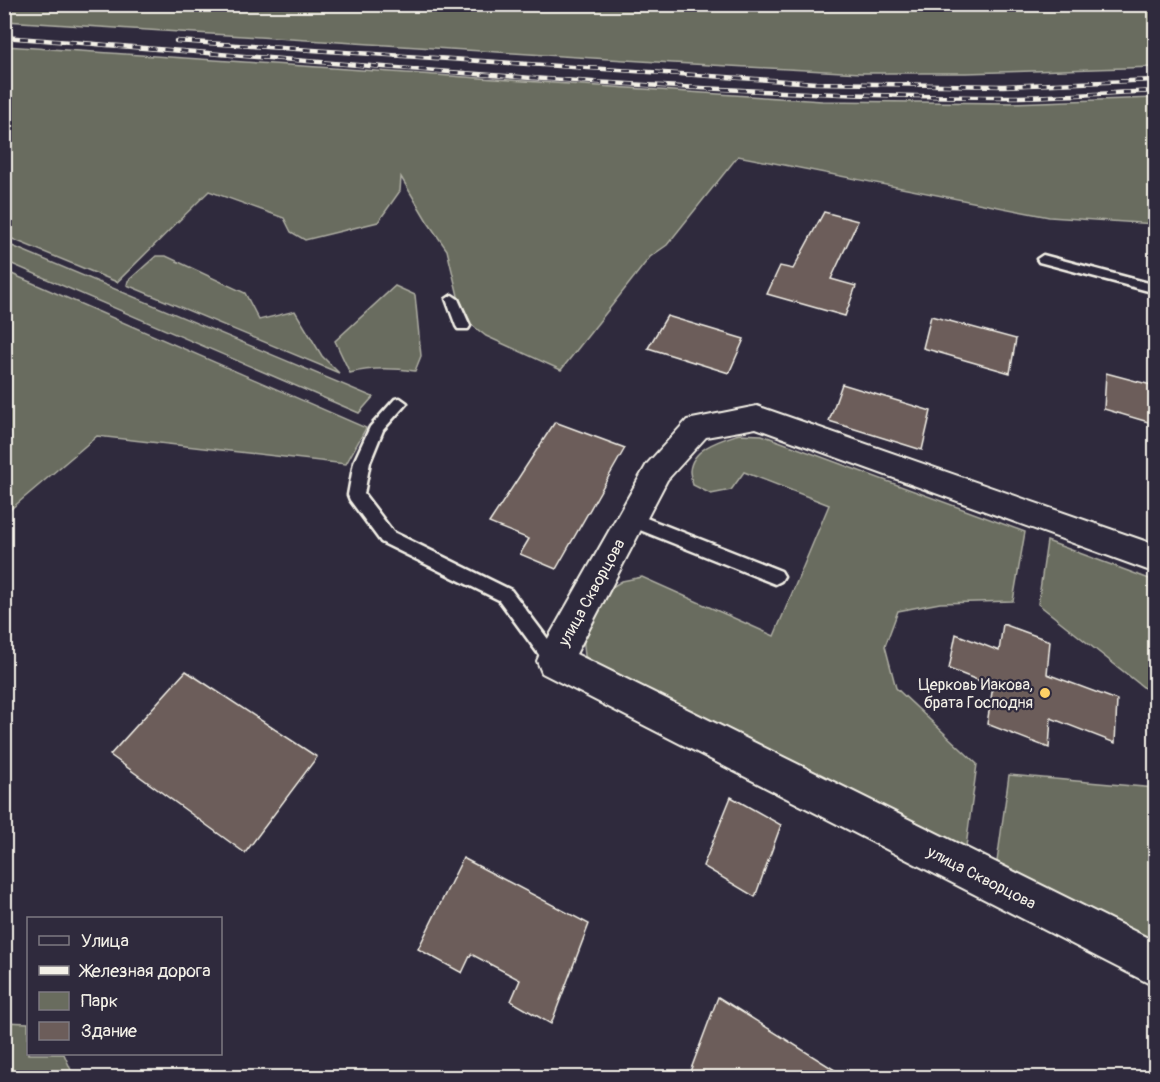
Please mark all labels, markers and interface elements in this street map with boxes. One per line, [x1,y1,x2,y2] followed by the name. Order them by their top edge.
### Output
[554,535,630,650] street label: улица Скворцова
[919,675,1033,713] place label: Церковь Иакова, брата Господня
[1038,686,1052,700] marker: Церковь Иакова, брата Господня
[923,841,1039,914] street label: улица Скворцова
[27,917,222,1055] legend
[81,930,129,953] text: Улица
[78,960,211,983] text: Железная дорога
[81,990,118,1013] text: Парк
[81,1020,137,1043] text: Здание

